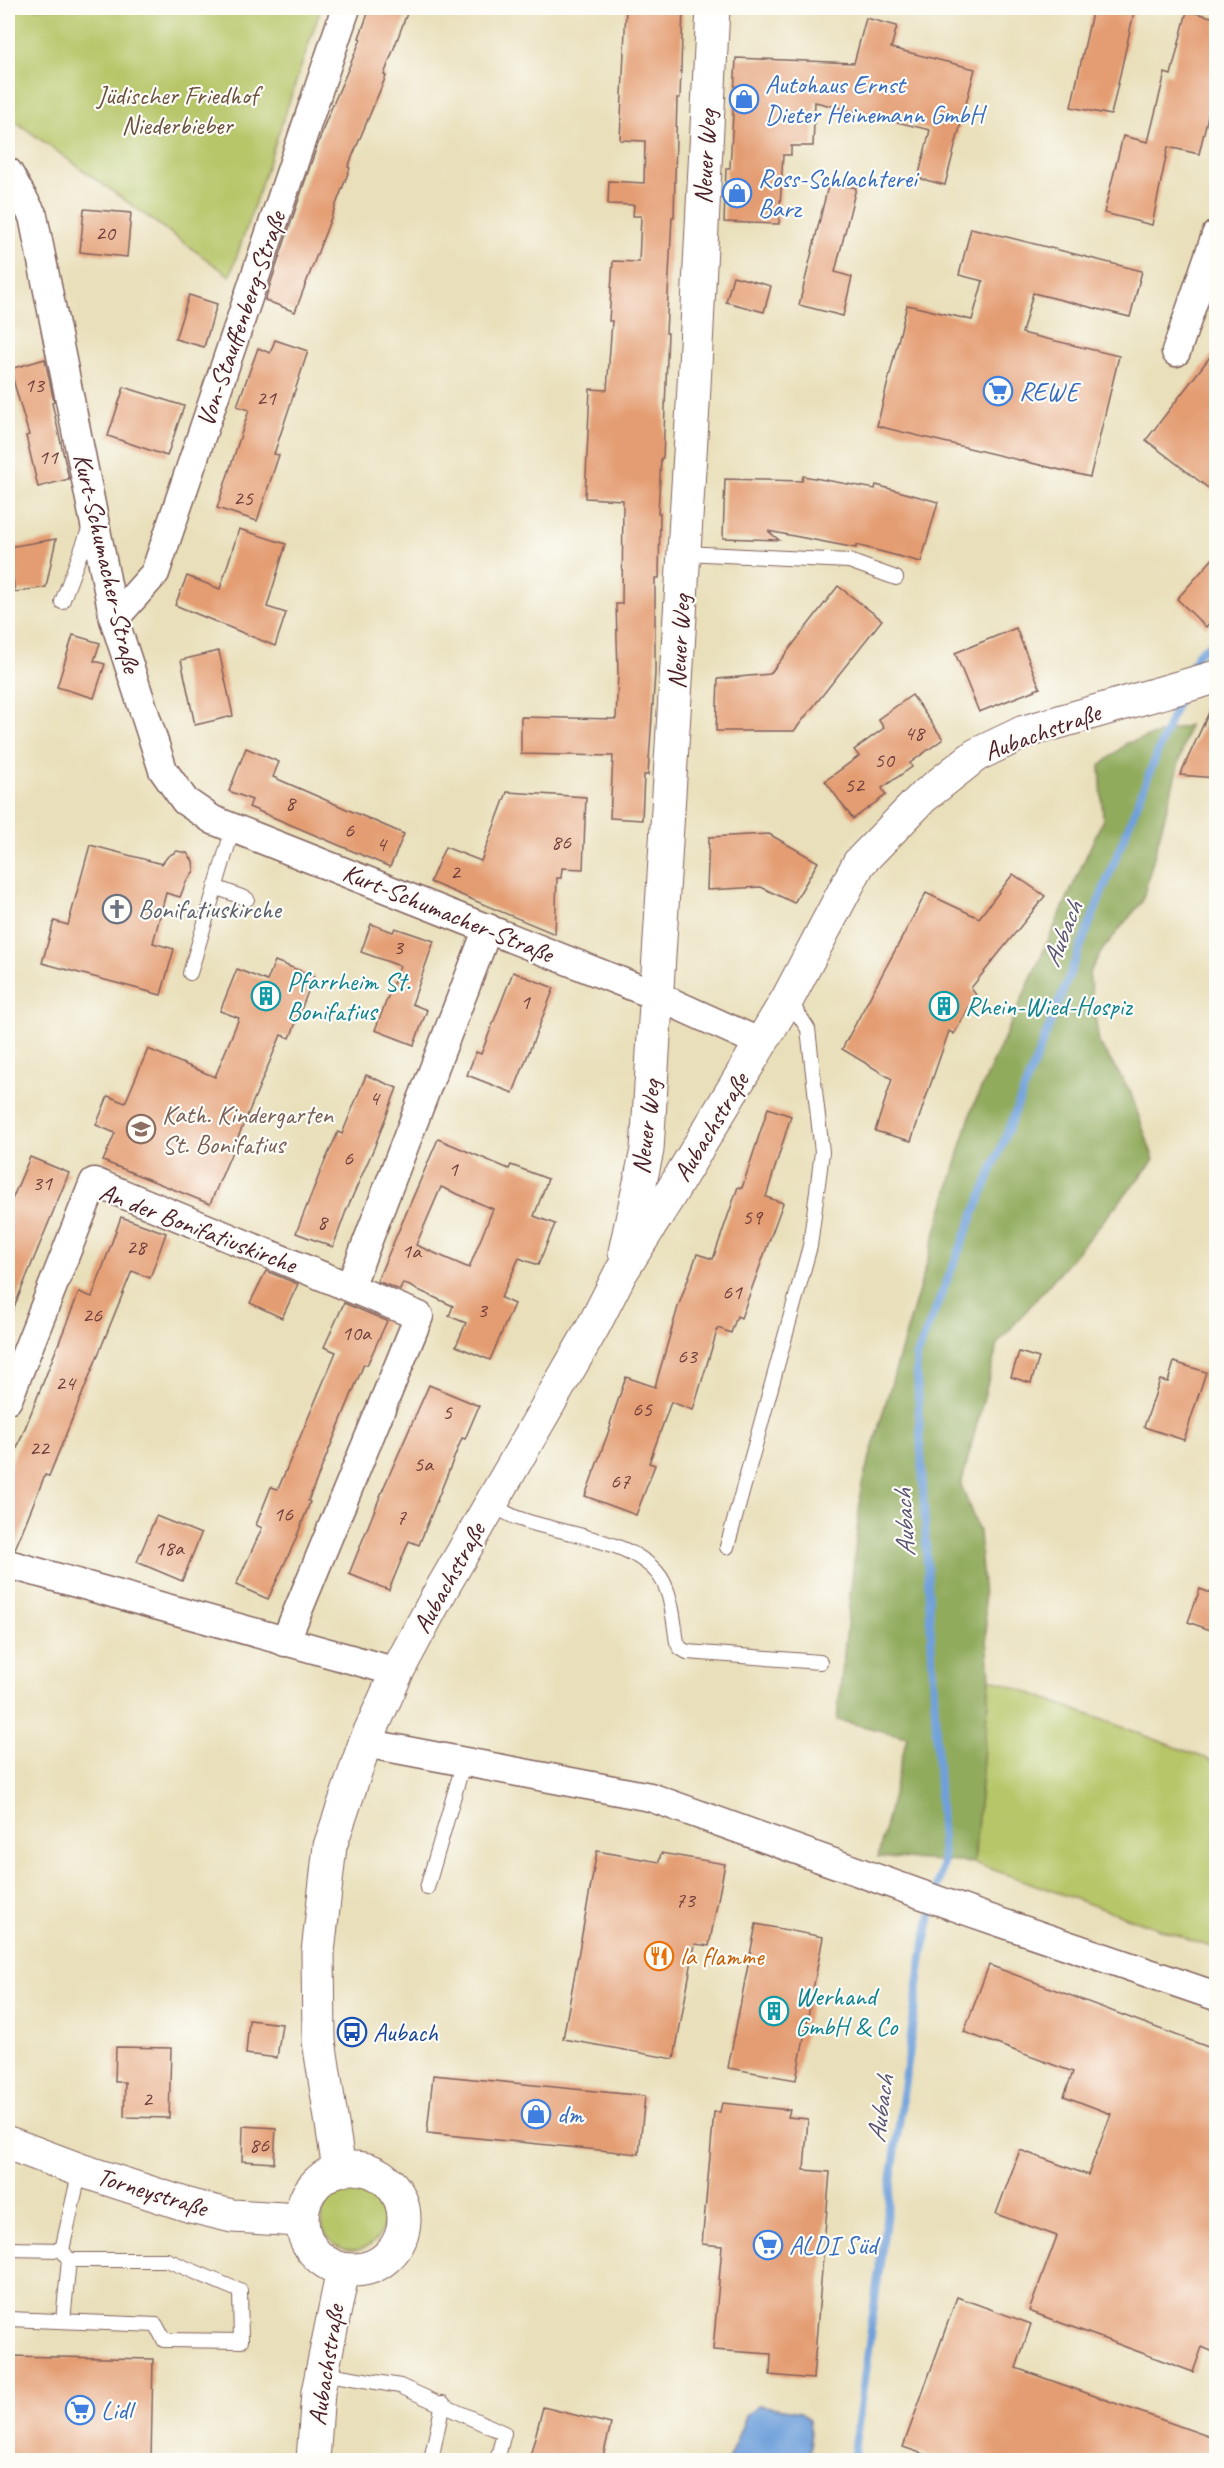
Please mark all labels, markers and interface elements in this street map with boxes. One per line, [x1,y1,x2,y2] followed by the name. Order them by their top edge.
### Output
[765,68,988,131] place label: Autohaus Ernst Dieter Heinemann GmbH
[95,79,264,142] park label: Jüdischer Friedhof Niederbieber
[728,83,760,115] shop icon: Autohaus Ernst Dieter Heinemann GmbH
[686,107,724,205] street label: Neuer Weg
[758,162,920,225] place label: Ross-Schlachterei Barz
[721,177,753,209] shop icon: Ross-Schlachterei Barz
[189,205,294,431] street label: Von-Stauffenberg-Straße
[95,219,117,247] house number: 20
[24,371,46,399] house number: 13
[982,375,1014,407] supermarket icon: REWE
[1019,375,1082,408] place label: REWE
[256,384,277,412] house number: 21
[38,443,59,471] house number: 11
[66,450,149,678] street label: Kurt-Schumacher-Straße
[233,484,254,512] house number: 25
[660,592,698,690] street label: Neuer Weg
[979,695,1107,768] street label: Aubachstraße
[904,719,926,747] house number: 48
[874,746,896,774] house number: 50
[844,771,866,799] house number: 52
[285,789,297,817] house number: 8
[344,816,355,844] house number: 6
[551,828,572,856] house number: 86
[376,830,388,858] house number: 4
[338,856,560,971] street label: Kurt-Schumacher-Straße
[450,858,462,886] house number: 2
[101,893,133,925] church icon: Bonifatiuskirche
[138,893,283,926] place label: Bonifatiuskirche
[1034,895,1091,972] water label: Aubach
[393,933,405,961] house number: 3
[287,965,412,1028] place label: Pfarrheim St. Bonifatius
[250,980,282,1012] building icon: Pfarrheim St. Bonifatius
[520,988,531,1016] house number: 1
[928,990,960,1022] building icon: Rhein-Wied-Hospiz
[965,990,1133,1023] place label: Rhein-Wied-Hospiz
[666,1064,758,1187] street label: Aubachstraße
[624,1076,668,1176] street label: Neuer Weg
[369,1084,381,1112] house number: 4
[162,1098,334,1161] place label: Kath. Kindergarten St. Bonifatius
[125,1113,157,1145] school or university icon: Kath. Kindergarten St. Bonifatius
[343,1144,354,1172] house number: 6
[448,1155,459,1183] house number: 1
[32,1169,53,1197] house number: 31
[95,1175,303,1281] street label: An der Bonifatiuskirche
[742,1203,764,1231] house number: 59
[317,1208,329,1236] house number: 8
[126,1233,148,1261] house number: 28
[401,1237,422,1265] house number: 1a
[722,1278,743,1306] house number: 61
[477,1296,489,1324] house number: 3
[82,1301,103,1329] house number: 26
[341,1319,372,1347] house number: 10a
[677,1342,699,1370] house number: 63
[55,1369,77,1397] house number: 24
[632,1395,653,1423] house number: 65
[442,1398,453,1426] house number: 5
[29,1434,51,1462] house number: 22
[413,1450,434,1478] house number: 5a
[610,1467,631,1495] house number: 67
[885,1487,923,1557] water label: Aubach
[273,1500,294,1528] house number: 16
[396,1503,407,1531] house number: 7
[405,1515,494,1639] street label: Aubachstraße
[154,1534,185,1562] house number: 18a
[675,1886,697,1914] house number: 73
[643,1940,675,1972] restaurant icon: la flamme
[680,1940,765,1973] place label: la flamme
[795,1980,899,2043] place label: Werhand GmbH & Co
[758,1995,790,2027] building icon: Werhand GmbH & Co
[336,2016,368,2048] bus stop icon: Aubach
[373,2016,439,2049] place label: Aubach
[858,2072,902,2145] water label: Aubach
[142,2085,154,2113] house number: 2
[520,2098,552,2130] shop icon: dm
[557,2098,585,2131] place label: dm
[249,2131,270,2159] house number: 86
[93,2160,213,2225] street label: Torneystraße
[752,2229,784,2261] supermarket icon: ALDI Süd
[789,2229,881,2262] place label: ALDI Süd
[300,2300,352,2427] street label: Aubachstraße
[64,2394,96,2426] supermarket icon: Lidl
[101,2394,136,2427] place label: Lidl

